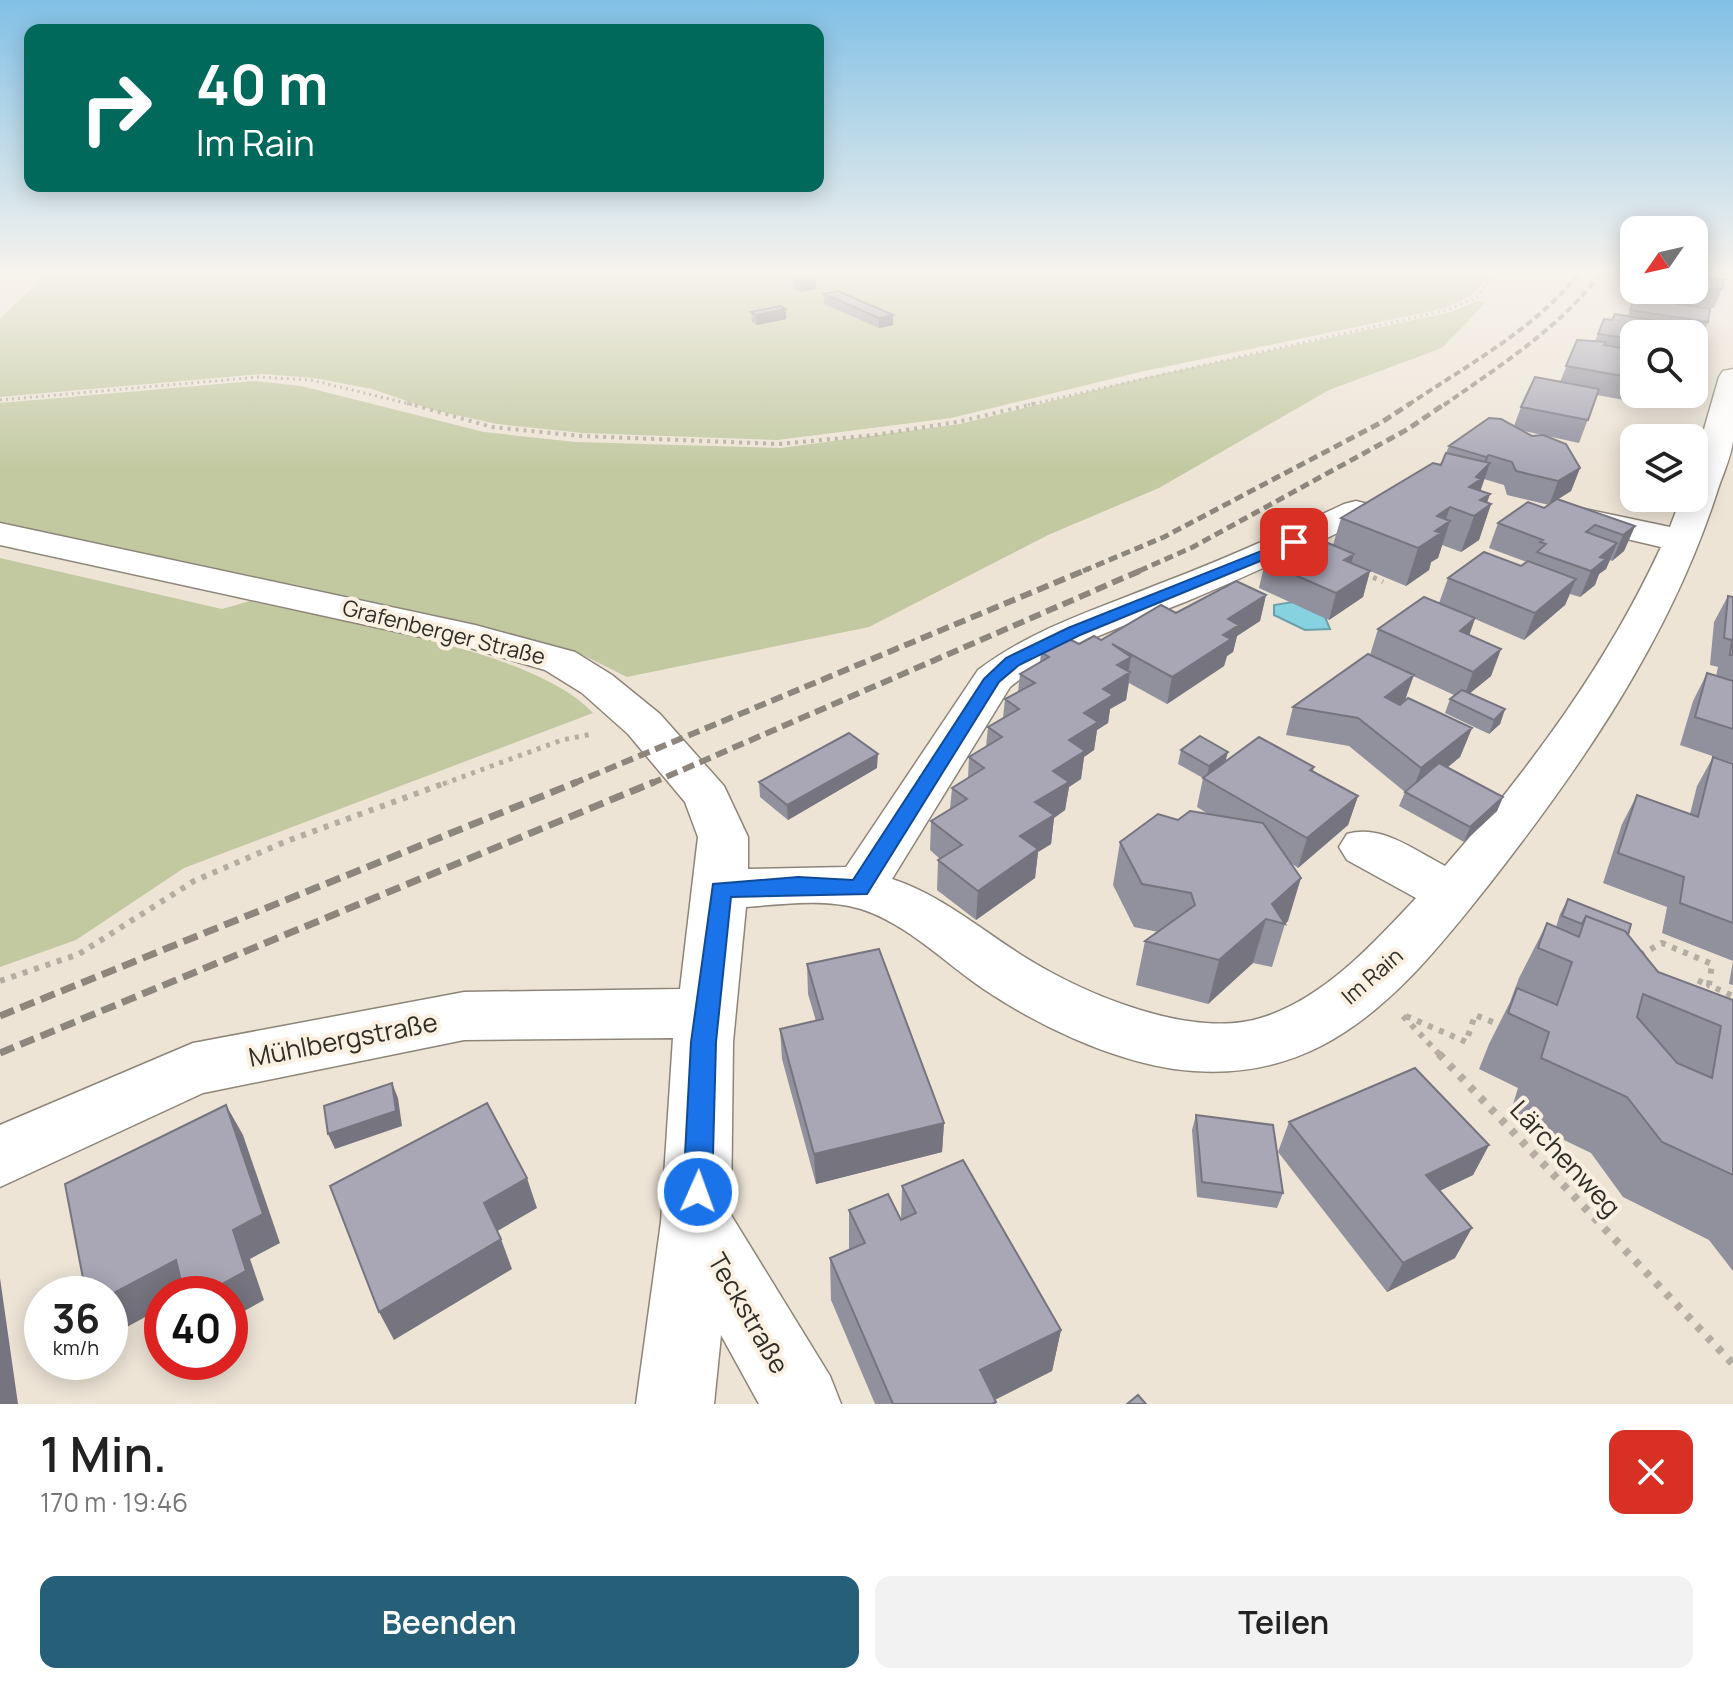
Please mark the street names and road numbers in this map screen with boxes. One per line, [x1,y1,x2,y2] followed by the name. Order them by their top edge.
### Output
[340,592,549,672] street label: Grafenberger Straße
[1335,941,1409,1011] street label: Im Rain
[245,1003,441,1075] street label: Mühlbergstraße
[1503,1092,1629,1224] street label: Lärchenweg
[700,1246,798,1380] street label: Teckstraße

